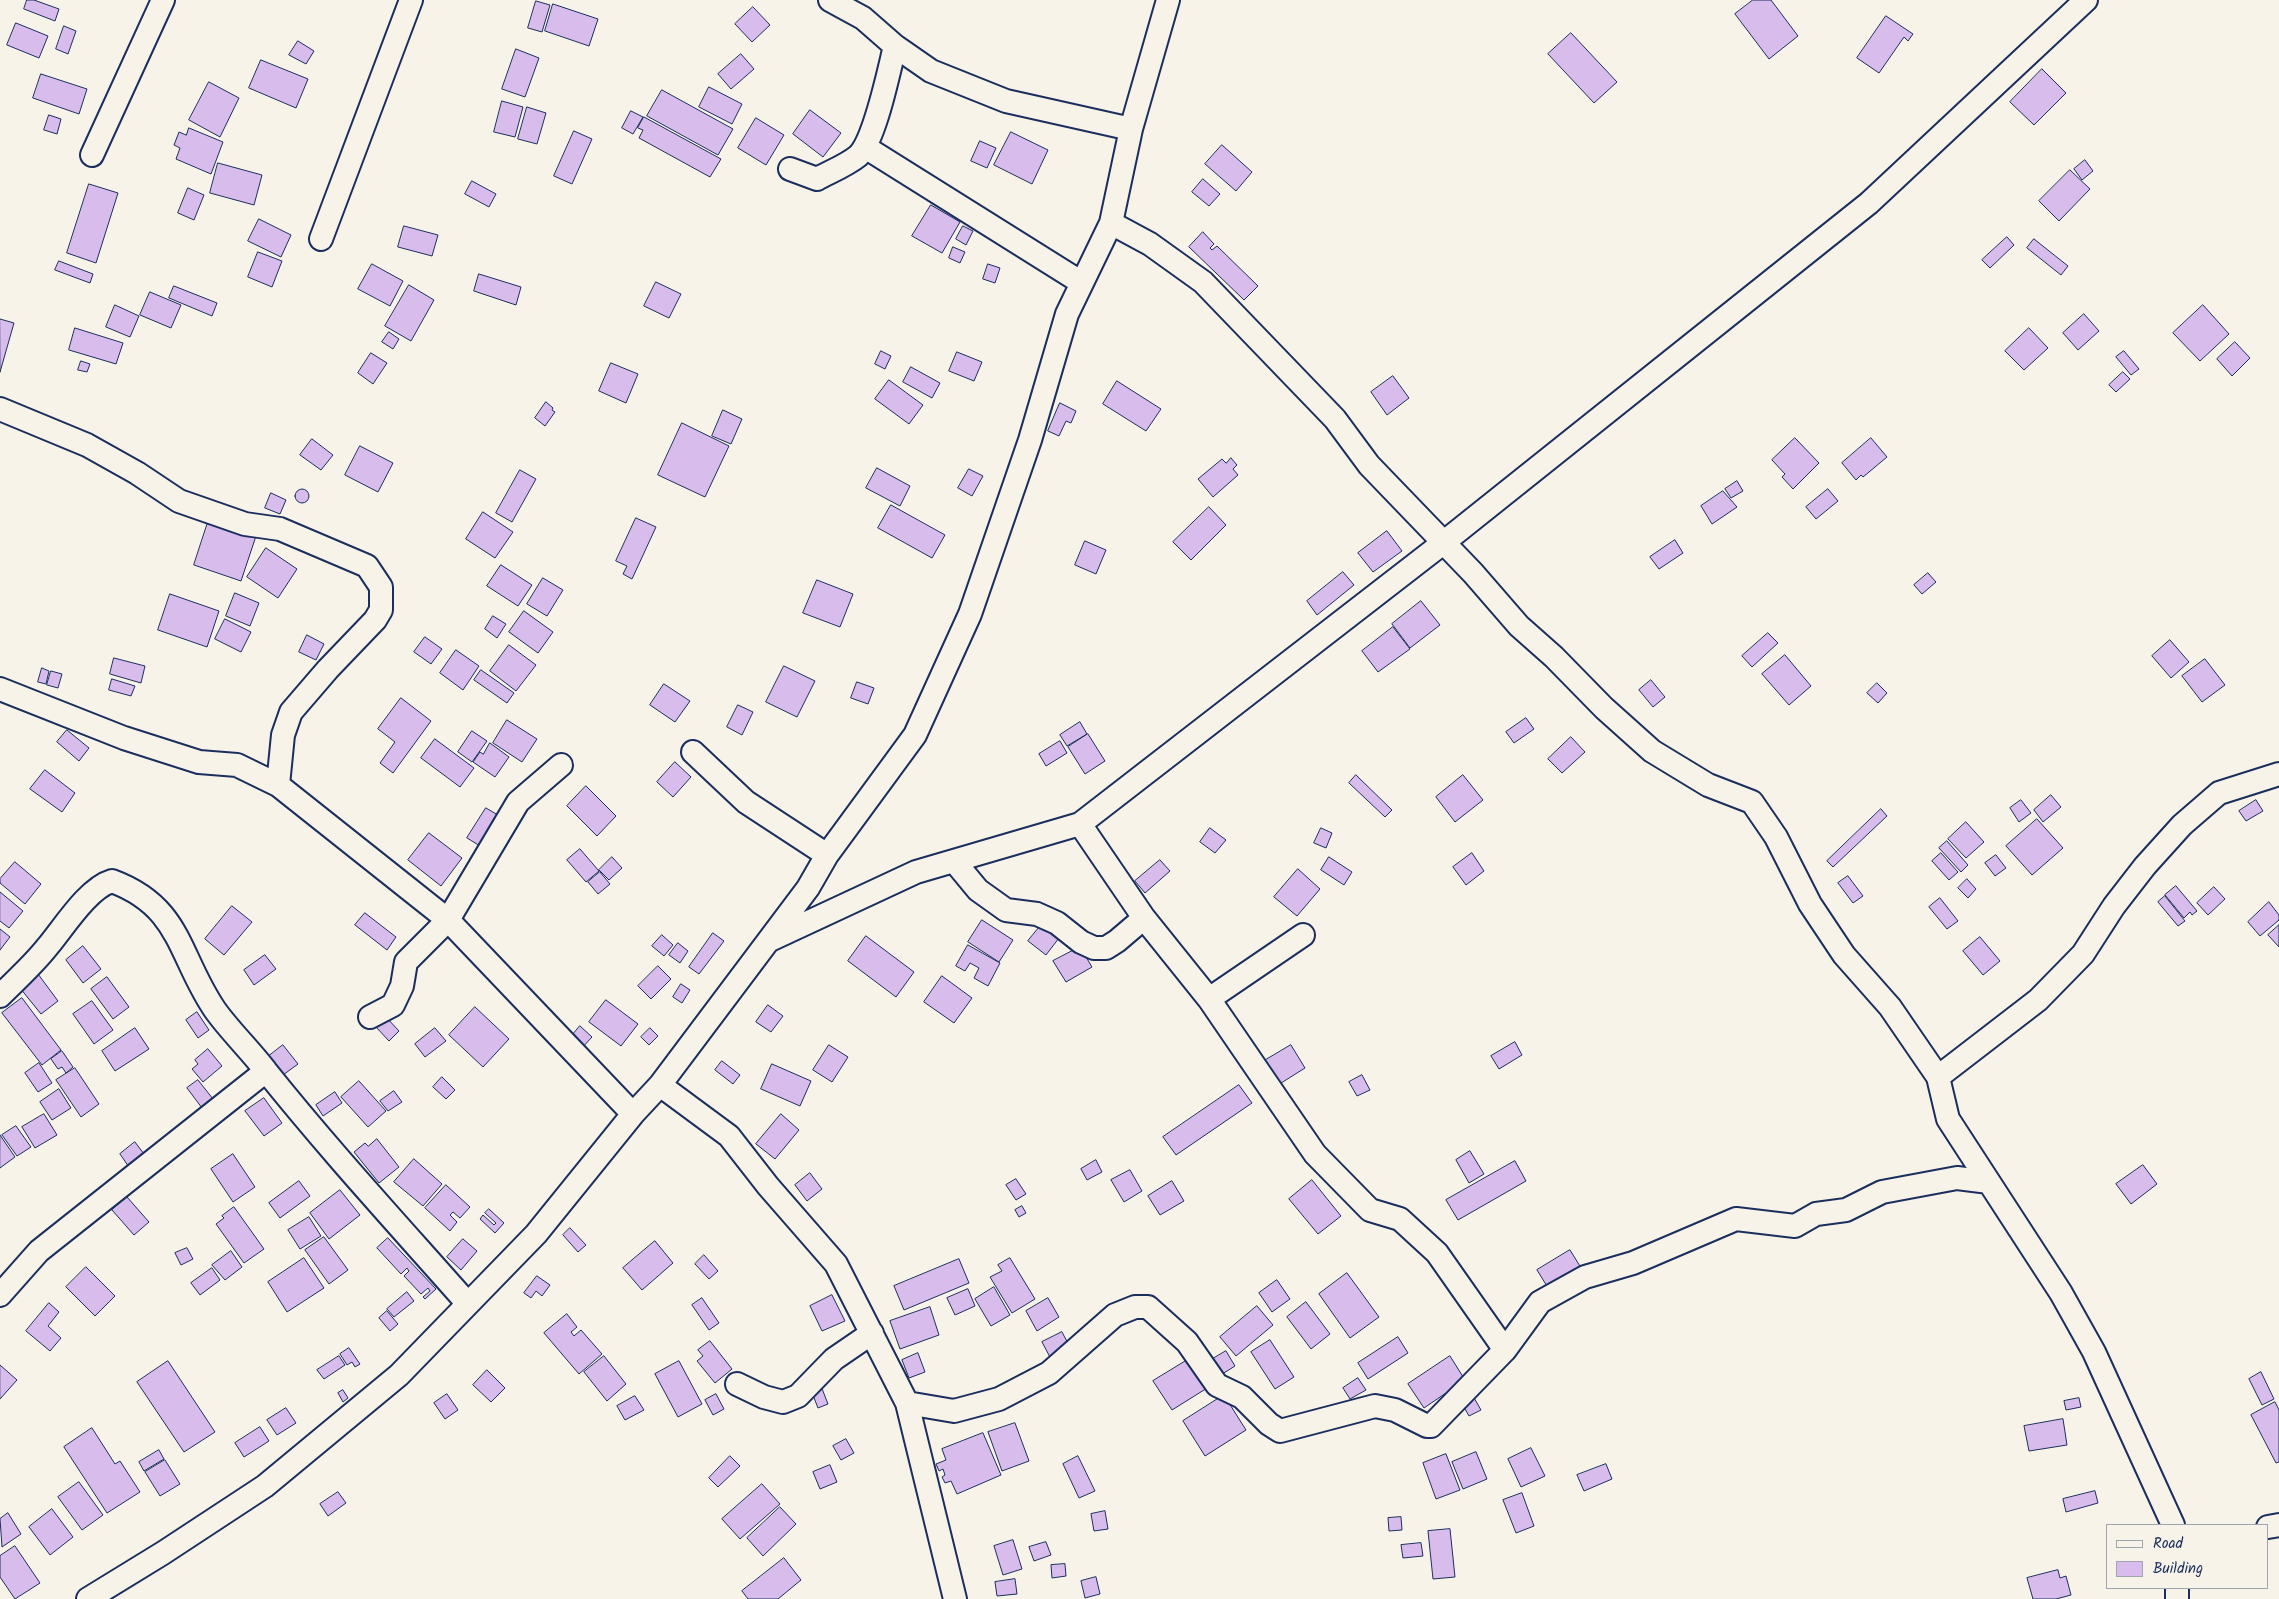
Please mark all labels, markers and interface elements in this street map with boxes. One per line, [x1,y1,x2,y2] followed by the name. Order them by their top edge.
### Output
[2106,1524,2269,1589] legend
[2153,1532,2183,1556] text: Road
[2153,1557,2203,1581] text: Building

